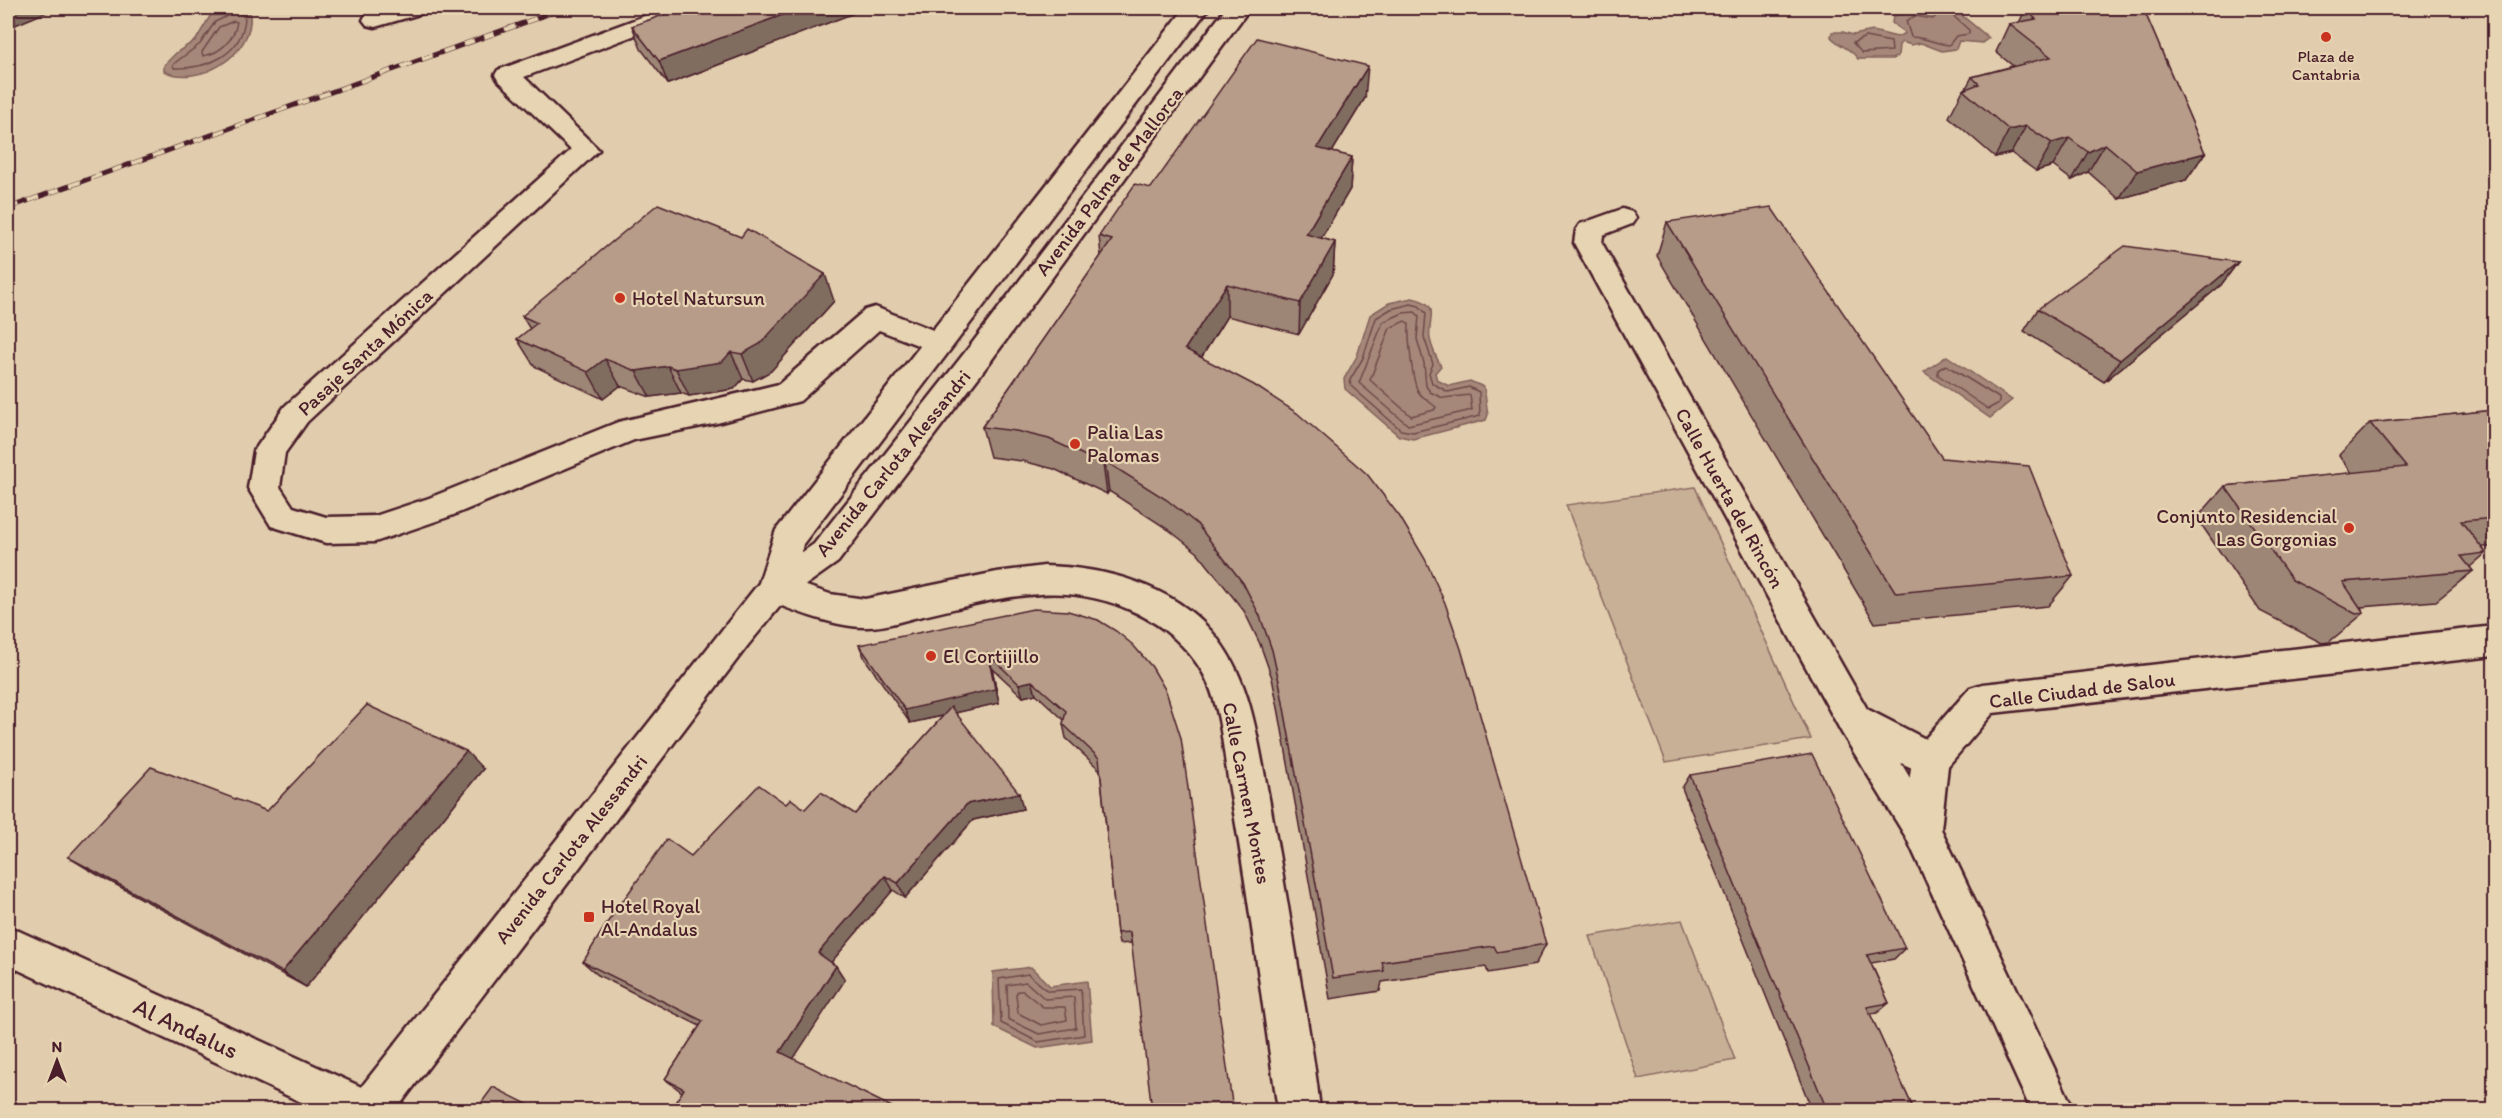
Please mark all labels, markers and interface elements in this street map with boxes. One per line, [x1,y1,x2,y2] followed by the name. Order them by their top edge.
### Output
[2319,30,2333,44] marker: Plaza de Cantabria
[2292,47,2361,84] place label: Plaza de Cantabria
[1030,81,1188,280] street label: Avenida Palma de Mallorca
[293,283,438,421] street label: Pasaje Santa Mónica
[632,286,765,310] place label: Hotel Natursun
[613,291,627,305] marker: Hotel Natursun
[810,365,976,561] street label: Avenida Carlota Alessandri
[1670,404,1790,592] street label: Calle Huerta del Rincón
[1087,420,1163,467] place label: Palia Las Palomas
[1068,437,1082,451] marker: Palia Las Palomas
[2156,504,2337,551] place label: Conjunto Residencial Las Gorgonias
[2342,521,2356,535] marker: Conjunto Residencial Las Gorgonias
[943,644,1039,668] place label: El Cortijillo
[924,649,938,663] marker: El Cortijillo
[1988,667,2176,713] street label: Calle Ciudad de Salou
[1218,700,1276,886] street label: Calle Carmen Montes
[490,750,652,948] street label: Avenida Carlota Alessandri
[601,894,701,941] place label: Hotel Royal Al-Andalus
[582,910,596,924] marker: Hotel Royal Al-Andalus
[129,991,243,1065] street label: Al Andalus
[27,1031,87,1091] north arrow
[52,1037,62,1056] text: N

